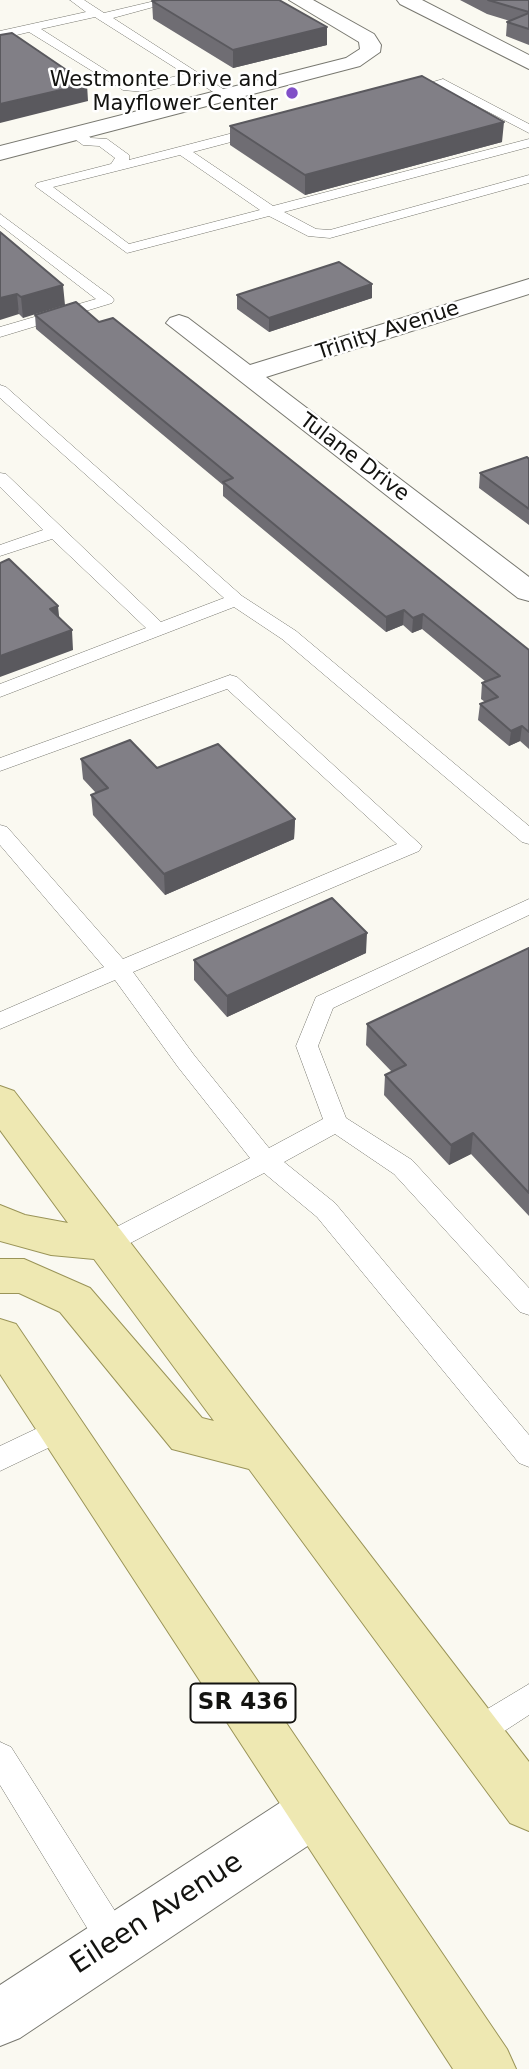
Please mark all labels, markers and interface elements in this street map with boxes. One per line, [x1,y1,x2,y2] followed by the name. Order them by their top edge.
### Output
[50,68,278,118] place label: Westmonte Drive and Mayflower Center
[284,85,300,101] marker: Westmonte Drive and Mayflower Center
[313,296,463,366] street label: Trinity Avenue
[294,409,414,507] street label: Tulane Drive
[190,1684,296,1722] road number: SR 436
[65,1846,249,1982] street label: Eileen Avenue

